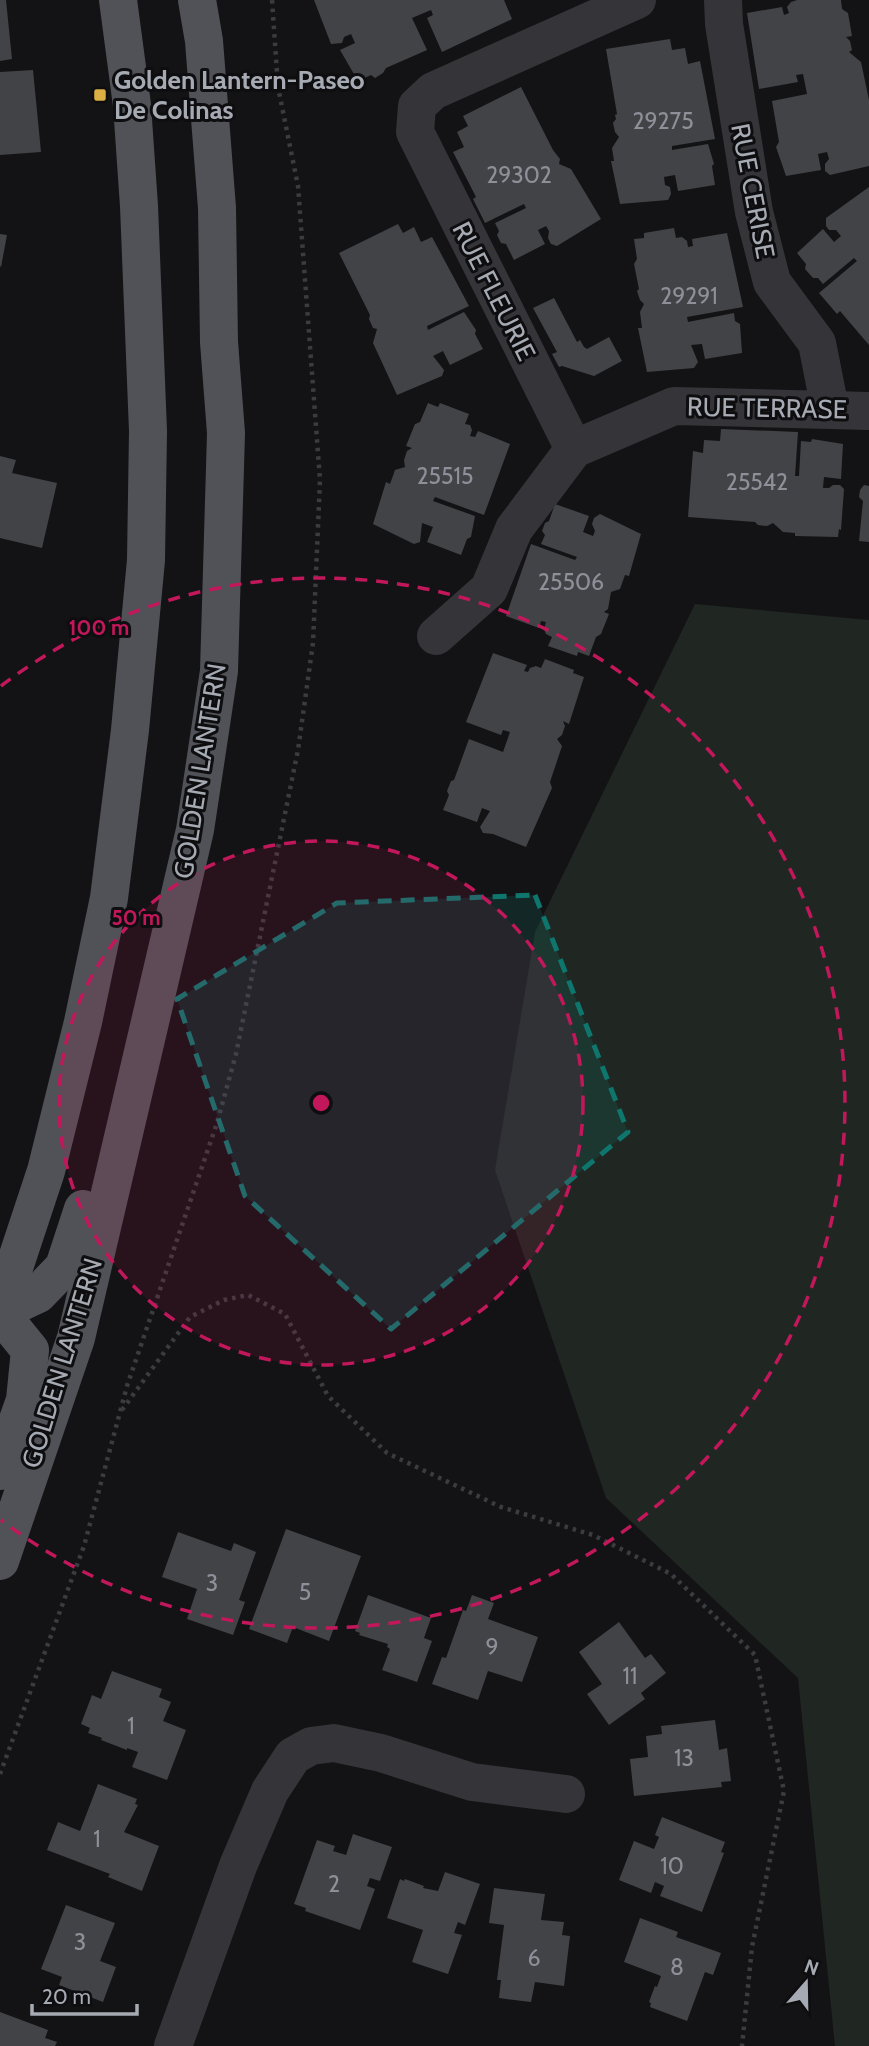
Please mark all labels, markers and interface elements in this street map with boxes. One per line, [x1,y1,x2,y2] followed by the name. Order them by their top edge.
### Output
[114,64,365,126] place label: Golden Lantern-Paseo De Colinas
[92,87,108,103] marker: Golden Lantern-Paseo De Colinas
[632,107,694,135] house number: 29275
[724,121,782,261] street label: RUE CERISE
[486,161,552,189] house number: 29302
[445,216,543,366] street label: RUE FLEURIE
[660,282,718,310] house number: 29291
[687,391,847,425] street label: RUE TERRASE
[417,462,473,490] house number: 25515
[726,468,788,496] house number: 25542
[538,568,604,596] house number: 25506
[69,615,129,640] text: 100 m
[167,661,233,881] street label: GOLDEN LANTERN
[111,905,161,930] text: 50 m
[309,1091,333,1115] centre of rings
[15,1254,109,1472] street label: GOLDEN LANTERN
[206,1569,218,1597] house number: 3
[299,1578,311,1606] house number: 5
[485,1633,499,1661] house number: 9
[623,1662,638,1690] house number: 11
[127,1712,135,1740] house number: 1
[674,1744,694,1772] house number: 13
[93,1825,101,1853] house number: 1
[660,1852,684,1880] house number: 10
[328,1870,340,1898] house number: 2
[74,1928,86,1956] house number: 3
[527,1944,541,1972] house number: 6
[771,1948,841,2018] north arrow
[670,1953,684,1981] house number: 8
[801,1954,822,1981] text: N
[32,1972,136,2016] scale bar
[42,1984,91,2009] text: 20 m

